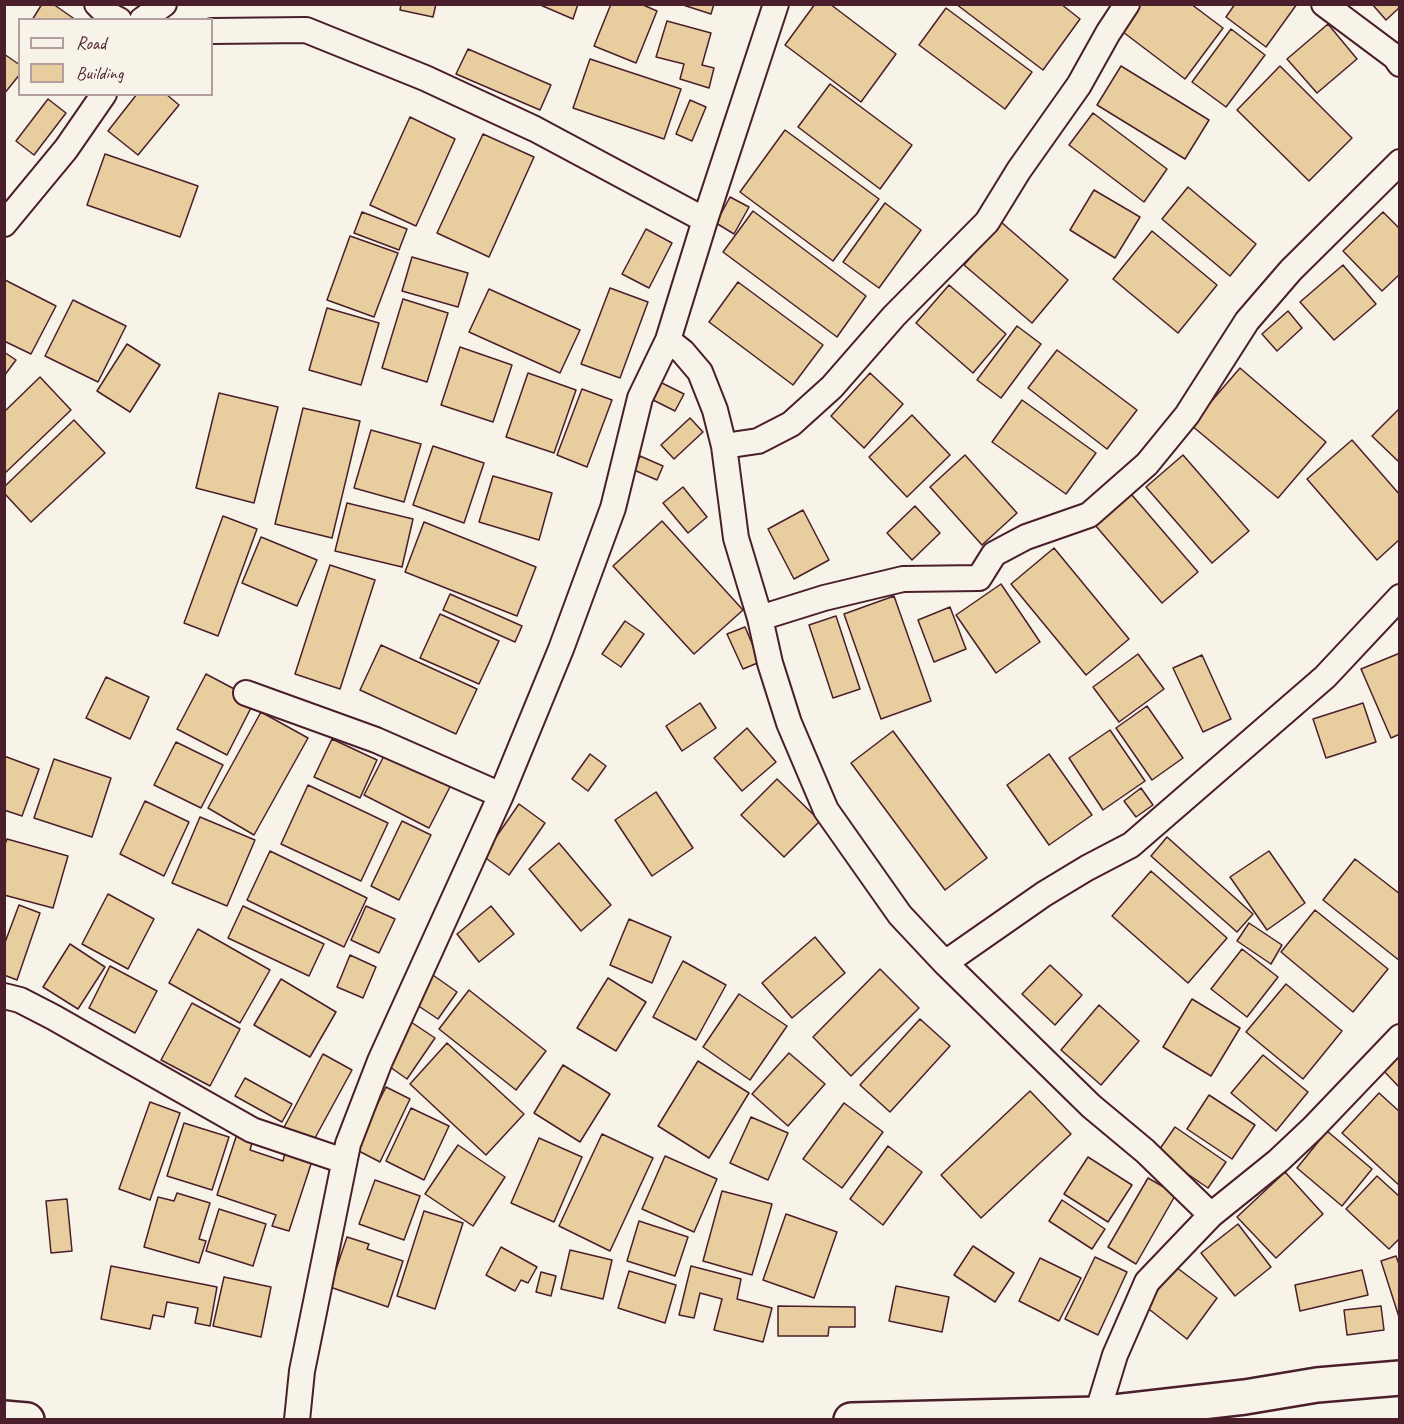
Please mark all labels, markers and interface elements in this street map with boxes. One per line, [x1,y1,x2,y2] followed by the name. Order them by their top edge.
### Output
[18,18,213,96] legend
[76,32,106,54] text: Road
[76,62,123,84] text: Building

